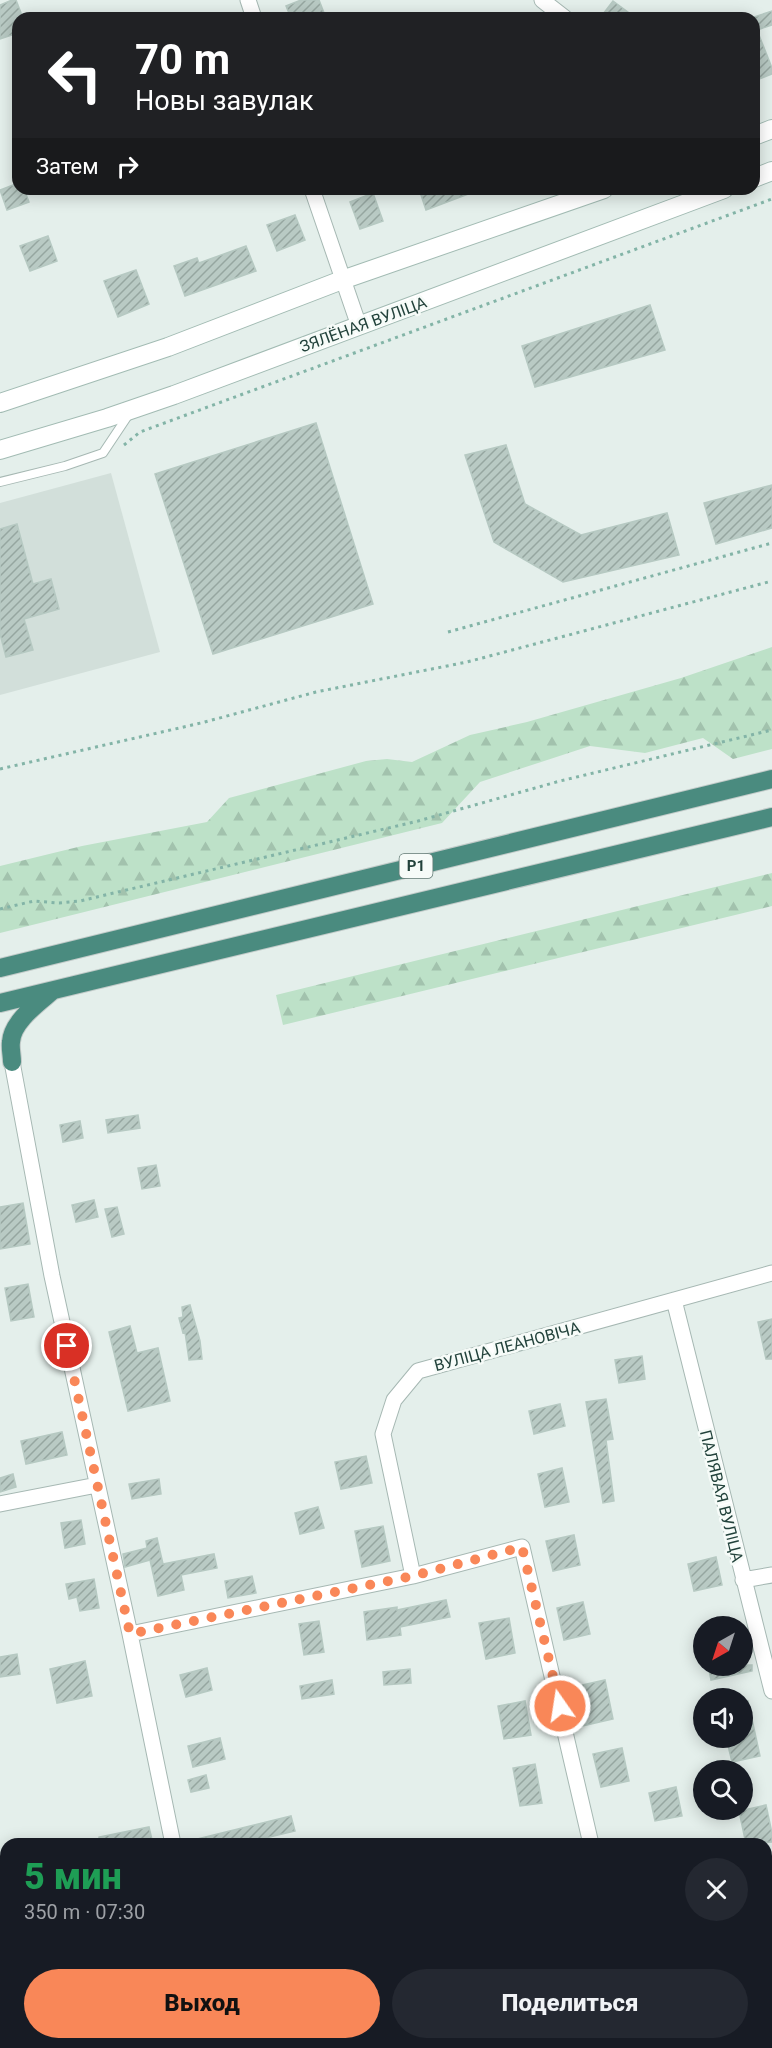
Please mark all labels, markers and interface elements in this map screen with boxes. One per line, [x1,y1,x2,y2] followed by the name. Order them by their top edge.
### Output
[135,35,230,84] text: 70 m
[36,36,114,114] icon: left
[135,85,314,117] text: Новы завулак
[111,150,144,183] icon: right
[36,154,99,179] text: Затем
[297,292,430,356] street label: ЗЯЛЁНАЯ ВУЛІЦА
[400,854,432,878] road number: Р1
[432,1318,583,1375] street label: ВУЛІЦА ЛЕАНОВІЧА
[41,1320,92,1371] pin
[50,1329,83,1362] icon: arrive
[696,1428,747,1565] street label: ПАЛЯВАЯ ВУЛІЦА
[693,1616,753,1676] north arrow
[693,1616,753,1820] map controls
[528,1674,592,1738] position arrow
[693,1688,753,1748] button: sound
[693,1760,753,1820] button: search
[24,1856,122,1898] text: 5 мин
[685,1858,748,1921] button: close
[24,1900,145,1924] text: 350 m · 07:30
[24,1969,380,2038] button: Выход
[392,1969,748,2038] button: Поделиться

